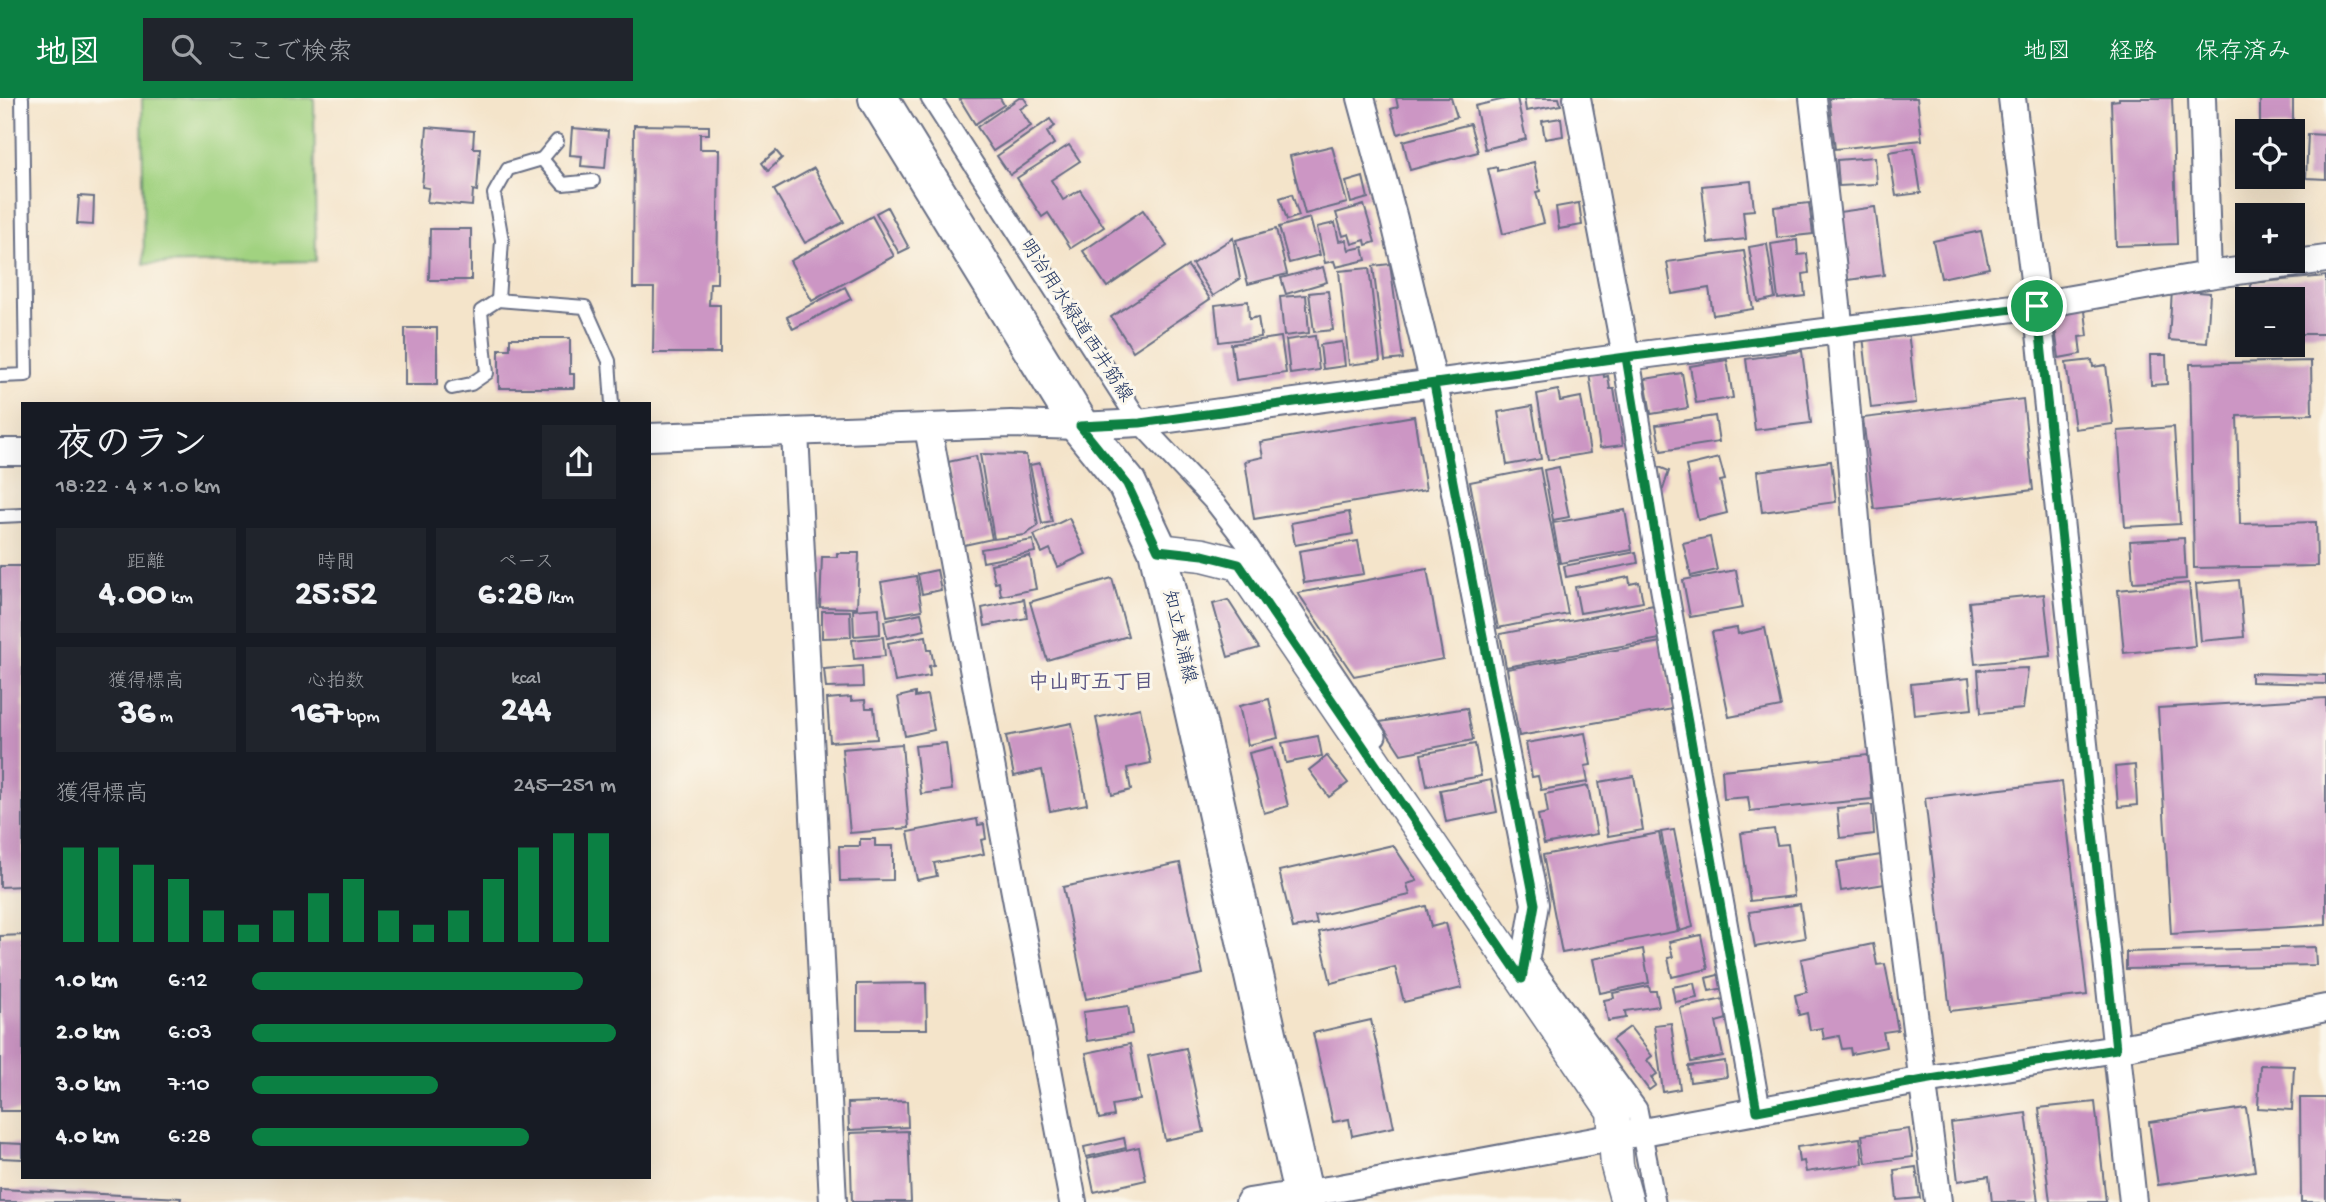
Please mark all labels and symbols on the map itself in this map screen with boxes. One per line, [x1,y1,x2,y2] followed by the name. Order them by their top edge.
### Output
[1014,235,1137,407] street label: 明治用水緑道西井筋線
[2007,276,2067,336] pin
[1156,588,1201,686] street label: 知立東浦線
[1028,670,1154,697] district label: 中山町五丁目

